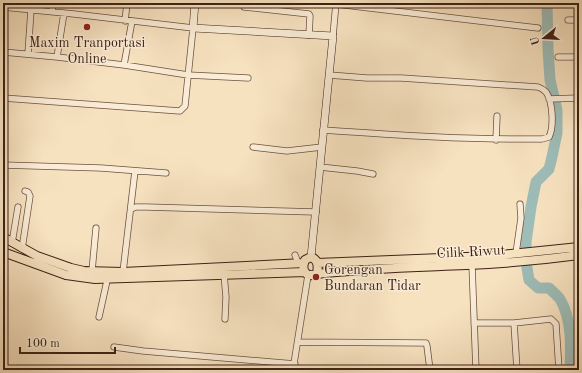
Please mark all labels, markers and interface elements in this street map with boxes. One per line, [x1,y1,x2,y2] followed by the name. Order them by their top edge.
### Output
[524,18,564,58] north arrow
[82,22,92,32] marker: Maxim Tranportasi Online
[529,35,542,46] text: U
[29,36,145,66] place label: Maxim Tranportasi Online
[436,243,506,261] street label: Cilik Riwut
[324,263,421,293] place label: Gorengan Bundaran Tidar
[311,272,321,282] marker: Gorengan Bundaran Tidar
[20,329,115,355] scale bar
[26,338,60,350] text: 100 m

